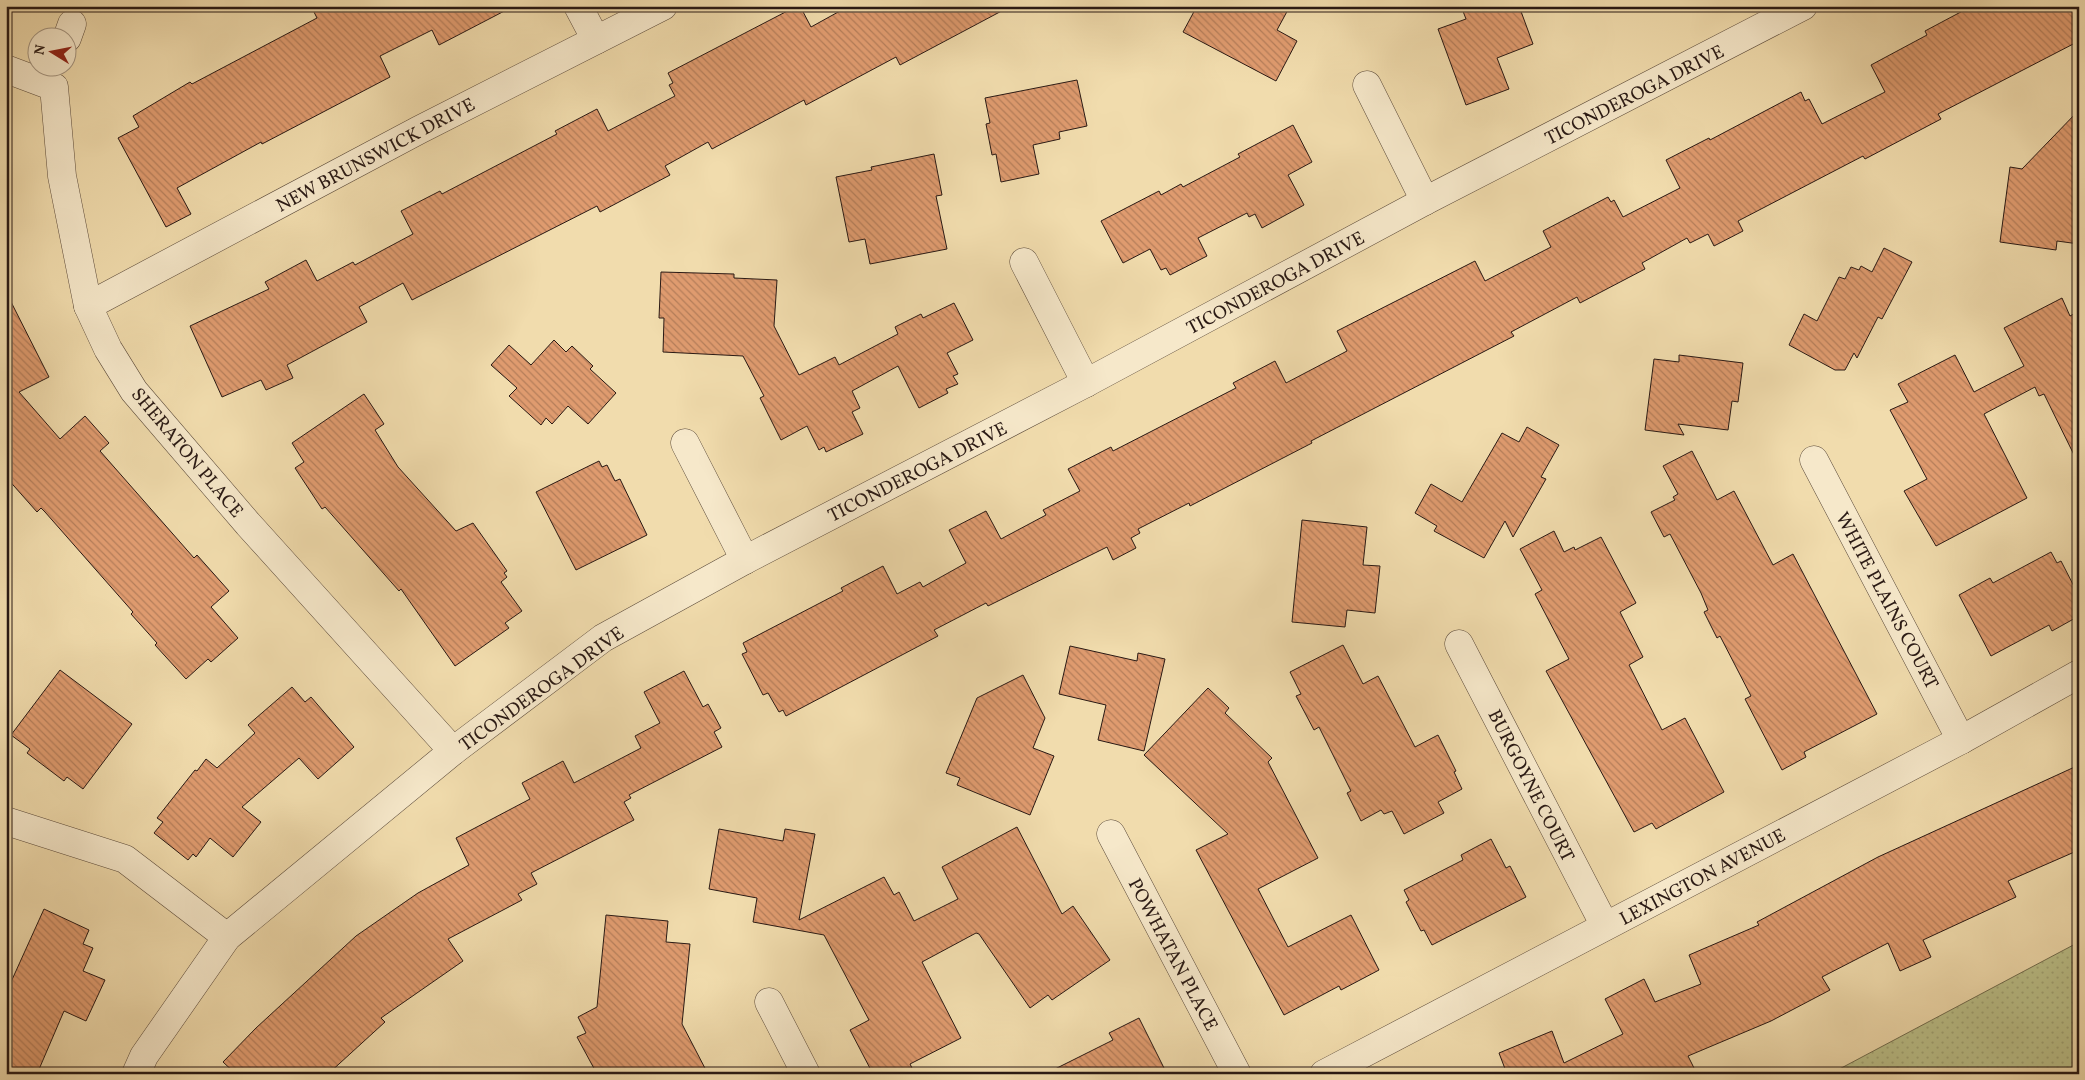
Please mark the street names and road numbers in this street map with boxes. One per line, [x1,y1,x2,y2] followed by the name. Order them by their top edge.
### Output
[1541,39,1729,152] street label: TICONDEROGA DRIVE
[272,92,480,219] street label: NEW BRUNSWICK DRIVE
[1182,226,1369,342] street label: TICONDEROGA DRIVE
[124,383,249,524] street label: SHERATON PLACE
[824,416,1012,529] street label: TICONDEROGA DRIVE
[1828,508,1944,694] street label: WHITE PLAINS COURT
[454,621,630,758] street label: TICONDEROGA DRIVE
[1481,705,1580,867] street label: BURGOYNE COURT
[1615,823,1791,933] street label: LEXINGTON AVENUE
[1121,874,1224,1036] street label: POWHATAN PLACE

